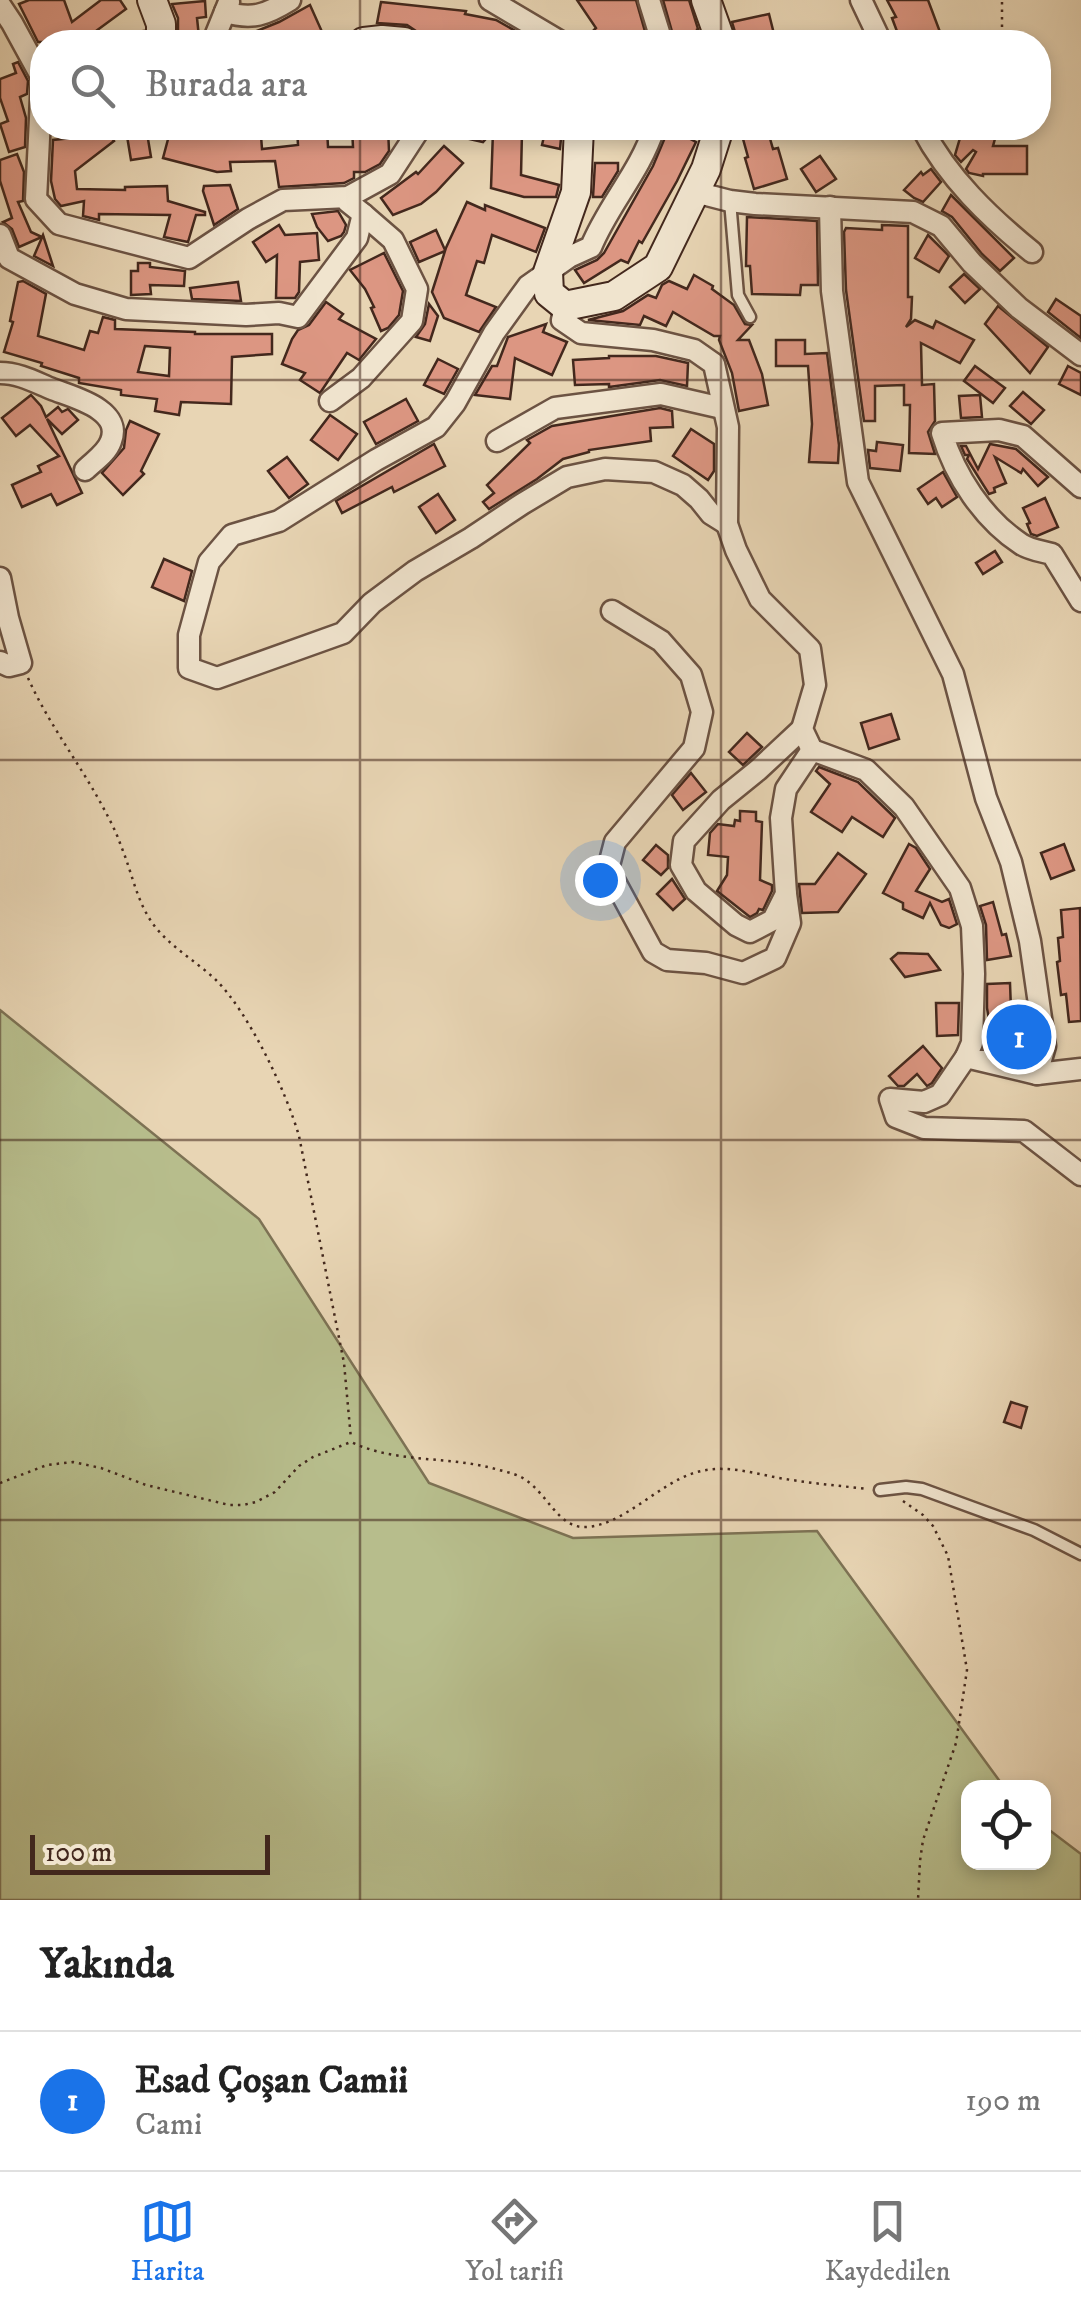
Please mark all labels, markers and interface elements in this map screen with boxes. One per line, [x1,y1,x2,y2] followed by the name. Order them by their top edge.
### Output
[30,30,1051,140] search box
[65,58,120,113] icon: search
[145,61,307,109] text: Burada ara
[575,855,626,906] your location
[986,1000,1052,1074] pin: 1
[961,1780,1051,1870] map controls
[961,1780,1051,1870] button: locate
[30,1830,270,1874] scale bar
[45,1835,112,1870] text: 100 m
[40,1939,174,1991] text: Yakında
[135,2057,408,2105] text: Esad Çoşan Camii
[67,2081,78,2121] text: 1
[965,2081,1041,2121] text: 190 m
[135,2105,202,2145] text: Cami
[130,2194,204,2289] tab: Harita
[465,2194,564,2289] tab: Yol tarifi
[825,2194,951,2289] tab: Kaydedilen

